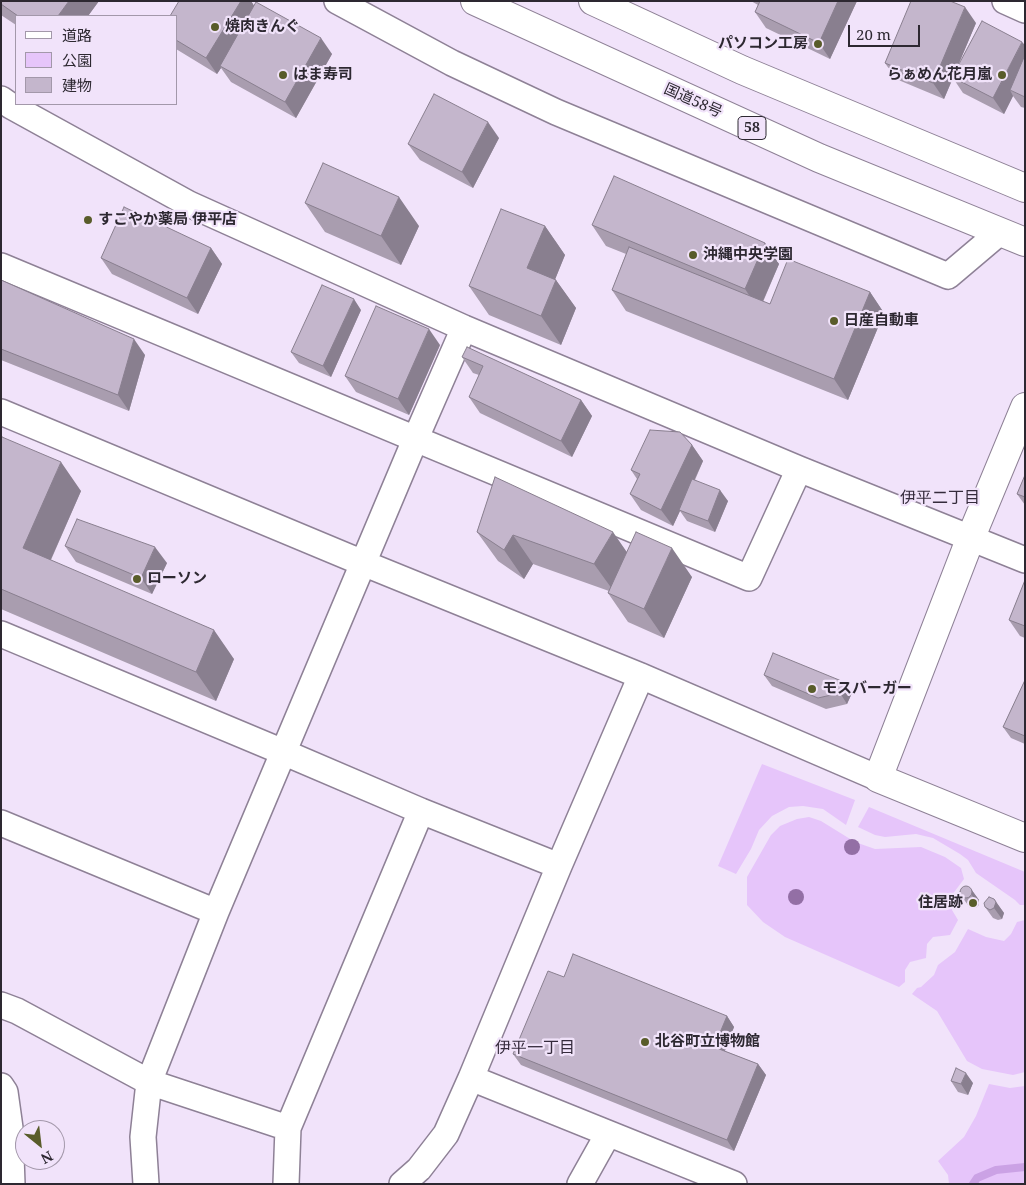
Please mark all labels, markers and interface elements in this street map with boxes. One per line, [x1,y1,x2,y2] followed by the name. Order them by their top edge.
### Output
[15,15,178,105] legend
[851,15,924,47] scale bar
[225,18,300,36] place label: 焼肉きんぐ
[209,21,221,33] marker: 焼肉きんぐ
[856,24,891,44] text: 20 m
[62,25,92,45] text: 道路
[718,35,808,53] place label: パソコン工房
[812,38,824,50] marker: パソコン工房
[62,50,92,70] text: 公園
[293,66,353,84] place label: はま寿司
[887,66,992,84] place label: らぁめん花月嵐
[277,69,289,81] marker: はま寿司
[996,69,1008,81] marker: らぁめん花月嵐
[62,75,92,95] text: 建物
[661,80,725,122] street label: 国道58号
[738,116,766,140] road number: 58
[98,211,237,229] place label: すこやか薬局 伊平店
[82,214,94,226] marker: すこやか薬局 伊平店
[703,246,793,264] place label: 沖縄中央学園
[687,249,699,261] marker: 沖縄中央学園
[844,312,919,330] place label: 日産自動車
[828,315,840,327] marker: 日産自動車
[900,488,980,508] district label: 伊平二丁目
[147,570,207,588] place label: ローソン
[131,573,143,585] marker: ローソン
[822,680,912,698] place label: モスバーガー
[806,683,818,695] marker: モスバーガー
[918,894,963,912] place label: 住居跡
[967,897,979,909] marker: 住居跡
[655,1033,760,1051] place label: 北谷町立博物館
[639,1036,651,1048] marker: 北谷町立博物館
[495,1038,575,1058] district label: 伊平一丁目
[15,1120,65,1170] north arrow
[38,1147,56,1169] text: N

